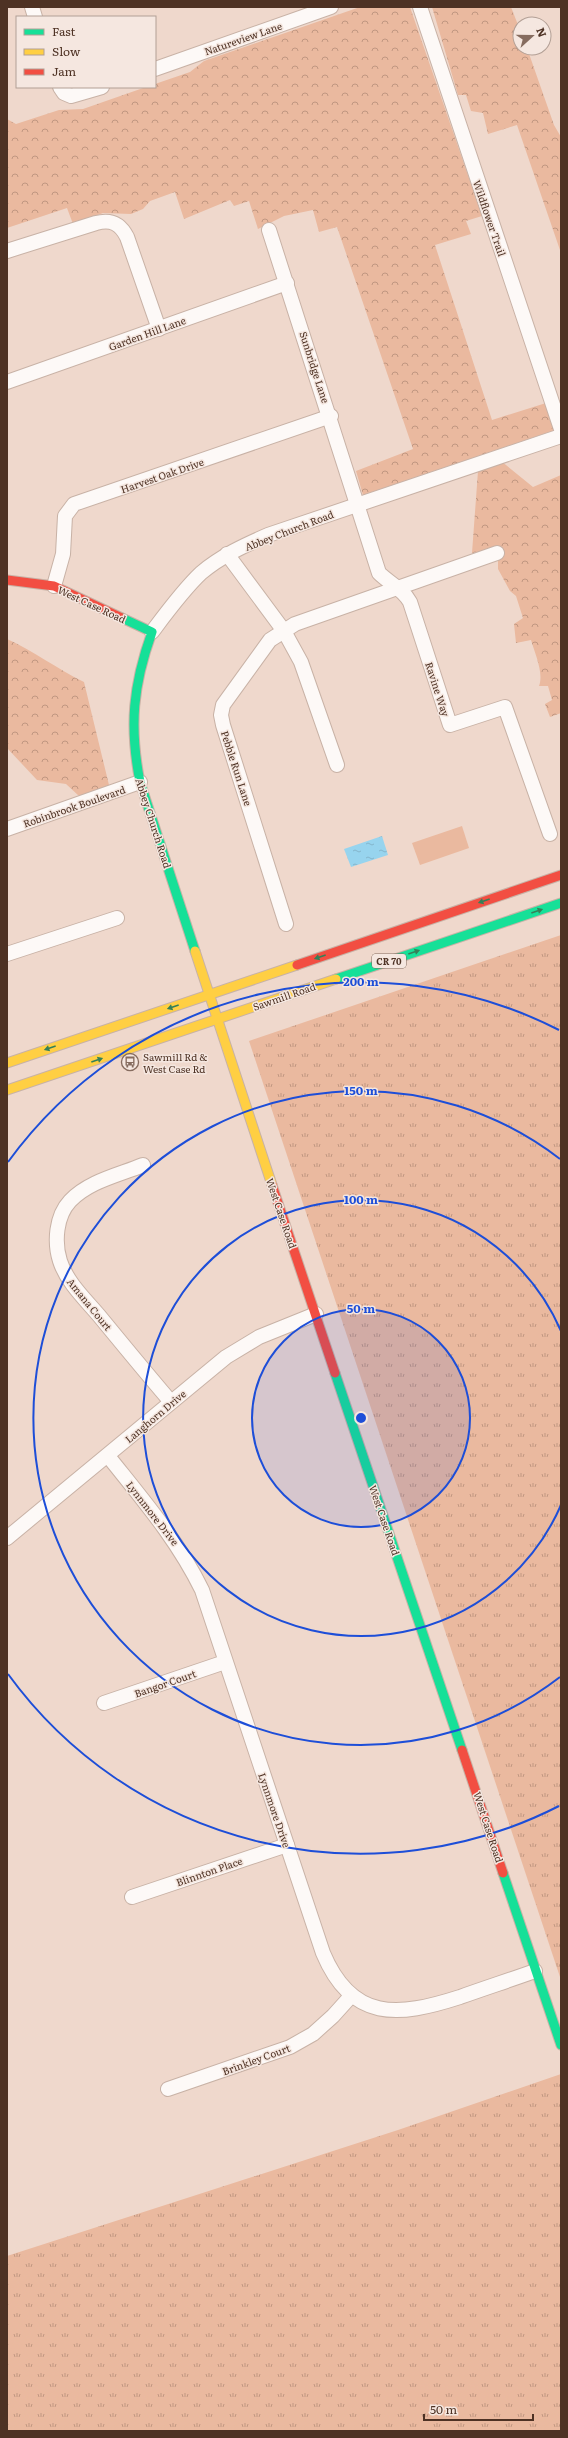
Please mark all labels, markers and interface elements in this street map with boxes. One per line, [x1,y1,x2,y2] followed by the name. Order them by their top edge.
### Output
[16,16,156,88] legend
[512,16,552,56] north arrow
[202,18,284,58] street label: Natureview Lane
[52,22,76,40] text: Fast
[533,25,551,39] text: N
[52,42,81,60] text: Slow
[52,62,77,80] text: Jam
[470,178,510,259] street label: Wildflower Trail
[106,312,188,354] street label: Garden Hill Lane
[296,329,334,405] street label: Sunbridge Lane
[118,454,206,496] street label: Harvest Oak Drive
[243,506,335,554] street label: Abbey Church Road
[55,582,129,626] street label: West Case Road
[422,660,454,718] street label: Ravine Way
[218,728,256,808] street label: Pebble Run Lane
[132,776,176,870] street label: Abbey Church Road
[21,781,127,831] street label: Robinbrook Boulevard
[478,898,490,904] one-way arrow
[531,907,543,913] one-way arrow
[408,949,420,955] one-way arrow
[314,954,326,960] one-way arrow
[372,954,406,968] road number: CR 70
[343,972,379,990] text: 200 m
[251,978,317,1014] street label: Sawmill Road
[166,1004,178,1010] one-way arrow
[43,1046,55,1052] one-way arrow
[143,1049,207,1076] place label: Sawmill Rd & West Case Rd
[120,1052,140,1072] bus stop icon: Sawmill Rd & West Case Rd
[92,1056,104,1062] one-way arrow
[344,1081,378,1099] text: 150 m
[263,1176,301,1250] street label: West Case Road
[344,1190,378,1208] text: 100 m
[64,1274,116,1334] street label: Amana Court
[347,1299,375,1317] text: 50 m
[121,1386,189,1446] street label: Langhorn Drive
[354,1411,368,1425] centre of rings
[123,1478,183,1548] street label: Lynnmore Drive
[366,1483,404,1557] street label: West Case Road
[132,1665,198,1701] street label: Bangor Court
[255,1771,295,1849] street label: Lynnmore Drive
[470,1790,508,1864] street label: West Case Road
[174,1853,244,1889] street label: Blinnton Place
[220,2040,292,2078] street label: Brinkley Court
[424,2396,533,2422] scale bar
[430,2400,457,2418] text: 50 m

